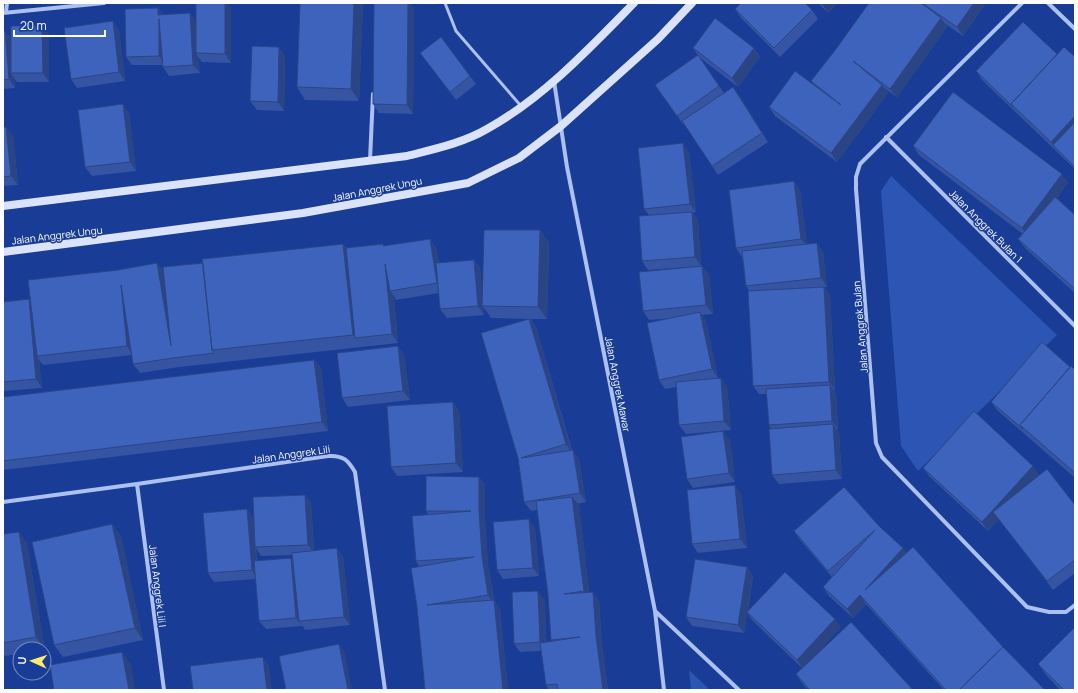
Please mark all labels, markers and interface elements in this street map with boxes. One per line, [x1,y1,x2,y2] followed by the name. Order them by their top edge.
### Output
[14,12,105,38] scale bar
[20,17,47,34] text: 20 m
[331,173,423,205] street label: Jalan Anggrek Ungu
[946,186,1026,266] street label: Jalan Anggrek Bulan 1
[11,222,103,248] street label: Jalan Anggrek Ungu
[849,280,871,374] street label: Jalan Anggrek Bulan
[602,335,634,433] street label: Jalan Anggrek Mawar
[251,442,331,466] street label: Jalan Anggrek Lili
[146,544,170,628] street label: Jalan Anggrek Lili I
[12,641,52,681] north arrow
[14,656,29,665] text: U

